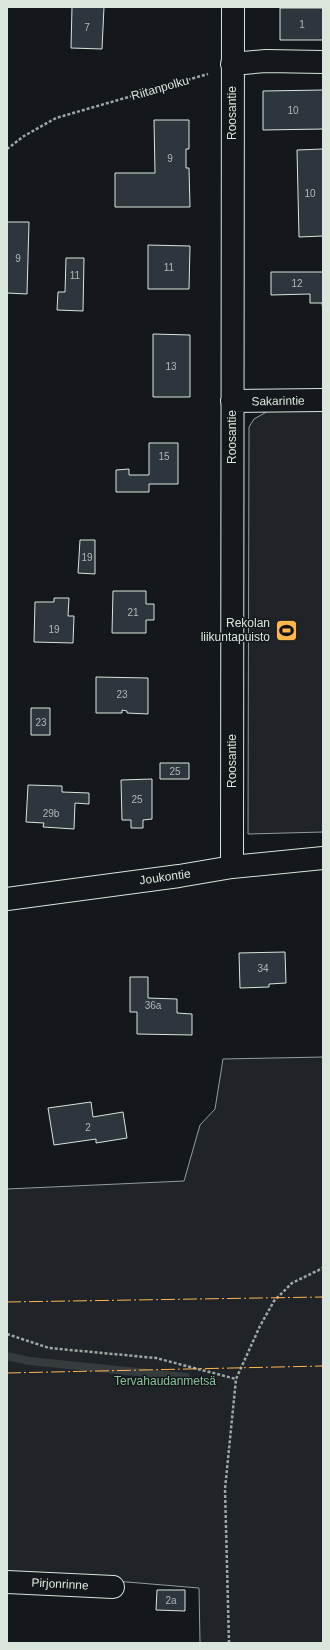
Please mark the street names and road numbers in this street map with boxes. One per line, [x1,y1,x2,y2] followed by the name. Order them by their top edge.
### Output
[130,73,190,103] street label: Riitanpolku
[225,86,239,140] street label: Roosantie
[251,394,305,408] street label: Sakarintie
[225,410,239,464] street label: Roosantie
[225,734,239,788] street label: Roosantie
[139,866,192,888] street label: Joukontie
[31,1576,89,1593] street label: Pirjonrinne

